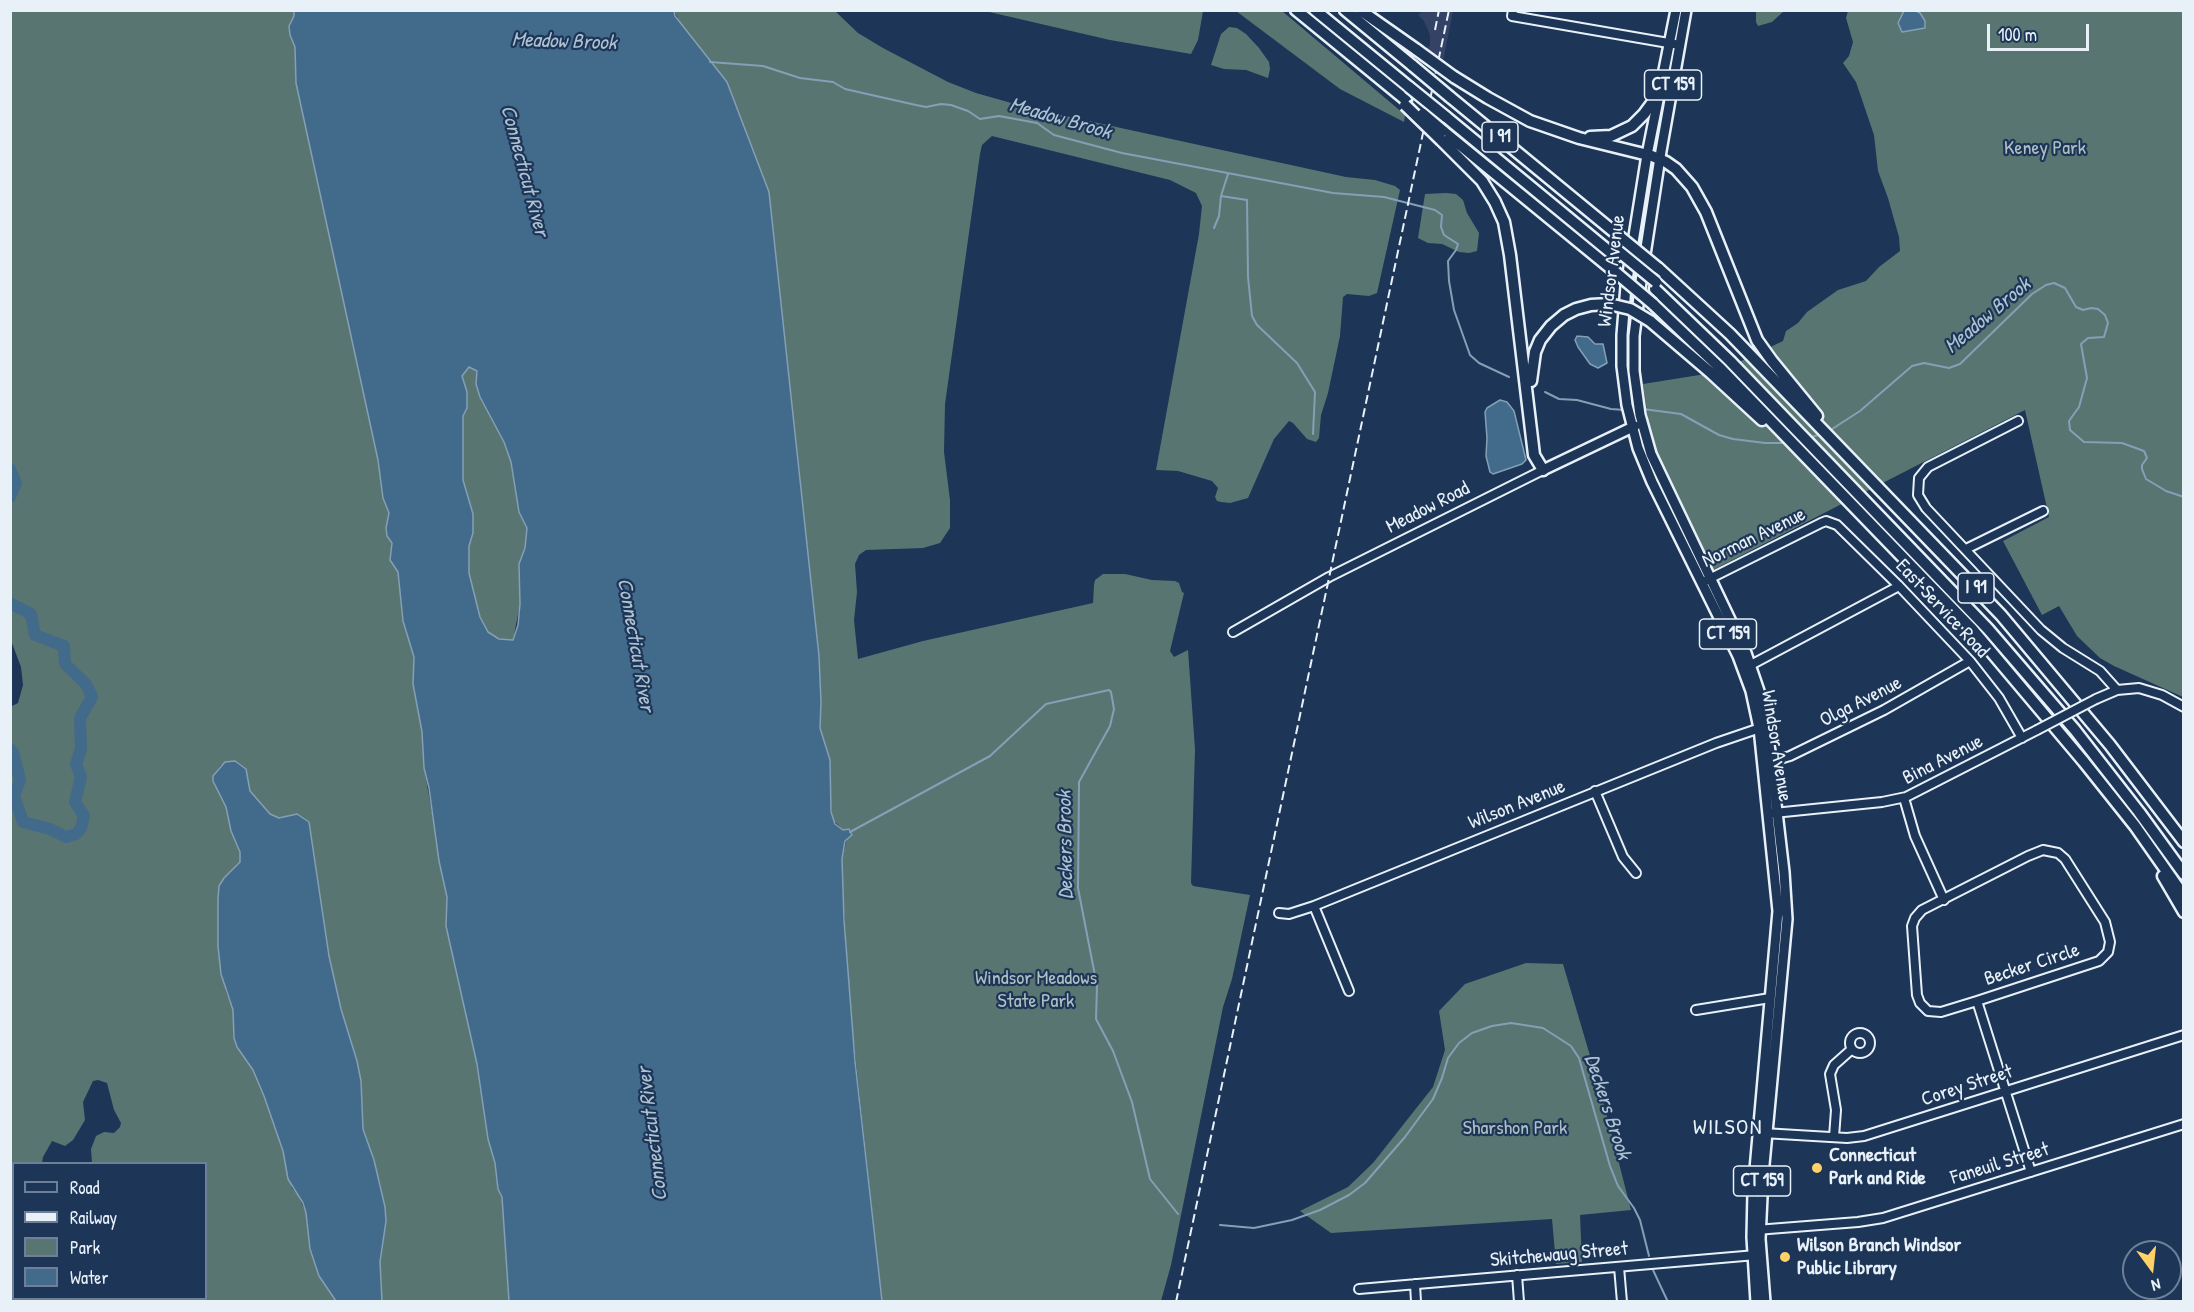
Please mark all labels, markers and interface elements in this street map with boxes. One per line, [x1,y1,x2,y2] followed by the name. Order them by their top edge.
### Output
[1990,12,2092,50] scale bar
[1998,22,2037,47] text: 100 m
[511,28,617,56] water label: Meadow Brook
[1644,70,1702,100] road number: CT 159
[1006,92,1114,146] water label: Meadow Brook
[494,103,554,239] water label: Connecticut River
[1482,122,1518,152] road number: I 91
[2004,137,2086,161] park label: Keney Park
[1593,214,1631,328] street label: Windsor Avenue
[1940,273,2036,359] water label: Meadow Brook
[1382,477,1474,539] street label: Meadow Road
[1698,503,1810,573] street label: Norman Avenue
[1890,555,1994,663] street label: East Service Road
[1958,573,1994,603] road number: I 91
[611,576,659,714] water label: Connecticut River
[1700,619,1756,649] road number: CT 159
[1816,671,1906,733] street label: Olga Avenue
[1755,689,1797,803] street label: Windsor Avenue
[1899,730,1987,790] street label: Bina Avenue
[1465,775,1569,835] street label: Wilson Avenue
[1052,790,1080,900] water label: Deckers Brook
[1981,938,2083,992] street label: Becker Circle
[975,967,1097,1014] park label: Windsor Meadows State Park
[1578,1051,1636,1163] water label: Deckers Brook
[1918,1060,2016,1112] street label: Corey Street
[632,1065,674,1203] water label: Connecticut River
[1693,1115,1763,1141] district label: WILSON
[1463,1117,1567,1141] park label: Sharshon Park
[1948,1138,2052,1190] street label: Faneuil Street
[1829,1144,1926,1191] place label: Connecticut Park and Ride
[1810,1161,1824,1175] marker: Connecticut Park and Ride
[12,1162,207,1300] legend
[1734,1166,1790,1196] road number: CT 159
[70,1175,100,1200] text: Road
[70,1205,117,1230] text: Railway
[1797,1234,1961,1281] place label: Wilson Branch Windsor Public Library
[70,1235,100,1260] text: Park
[1489,1237,1629,1273] street label: Skitchewaug Street
[2122,1240,2182,1300] north arrow
[1778,1250,1792,1264] marker: Wilson Branch Windsor Public Library
[70,1265,108,1290] text: Water
[2149,1274,2163,1297] text: N

